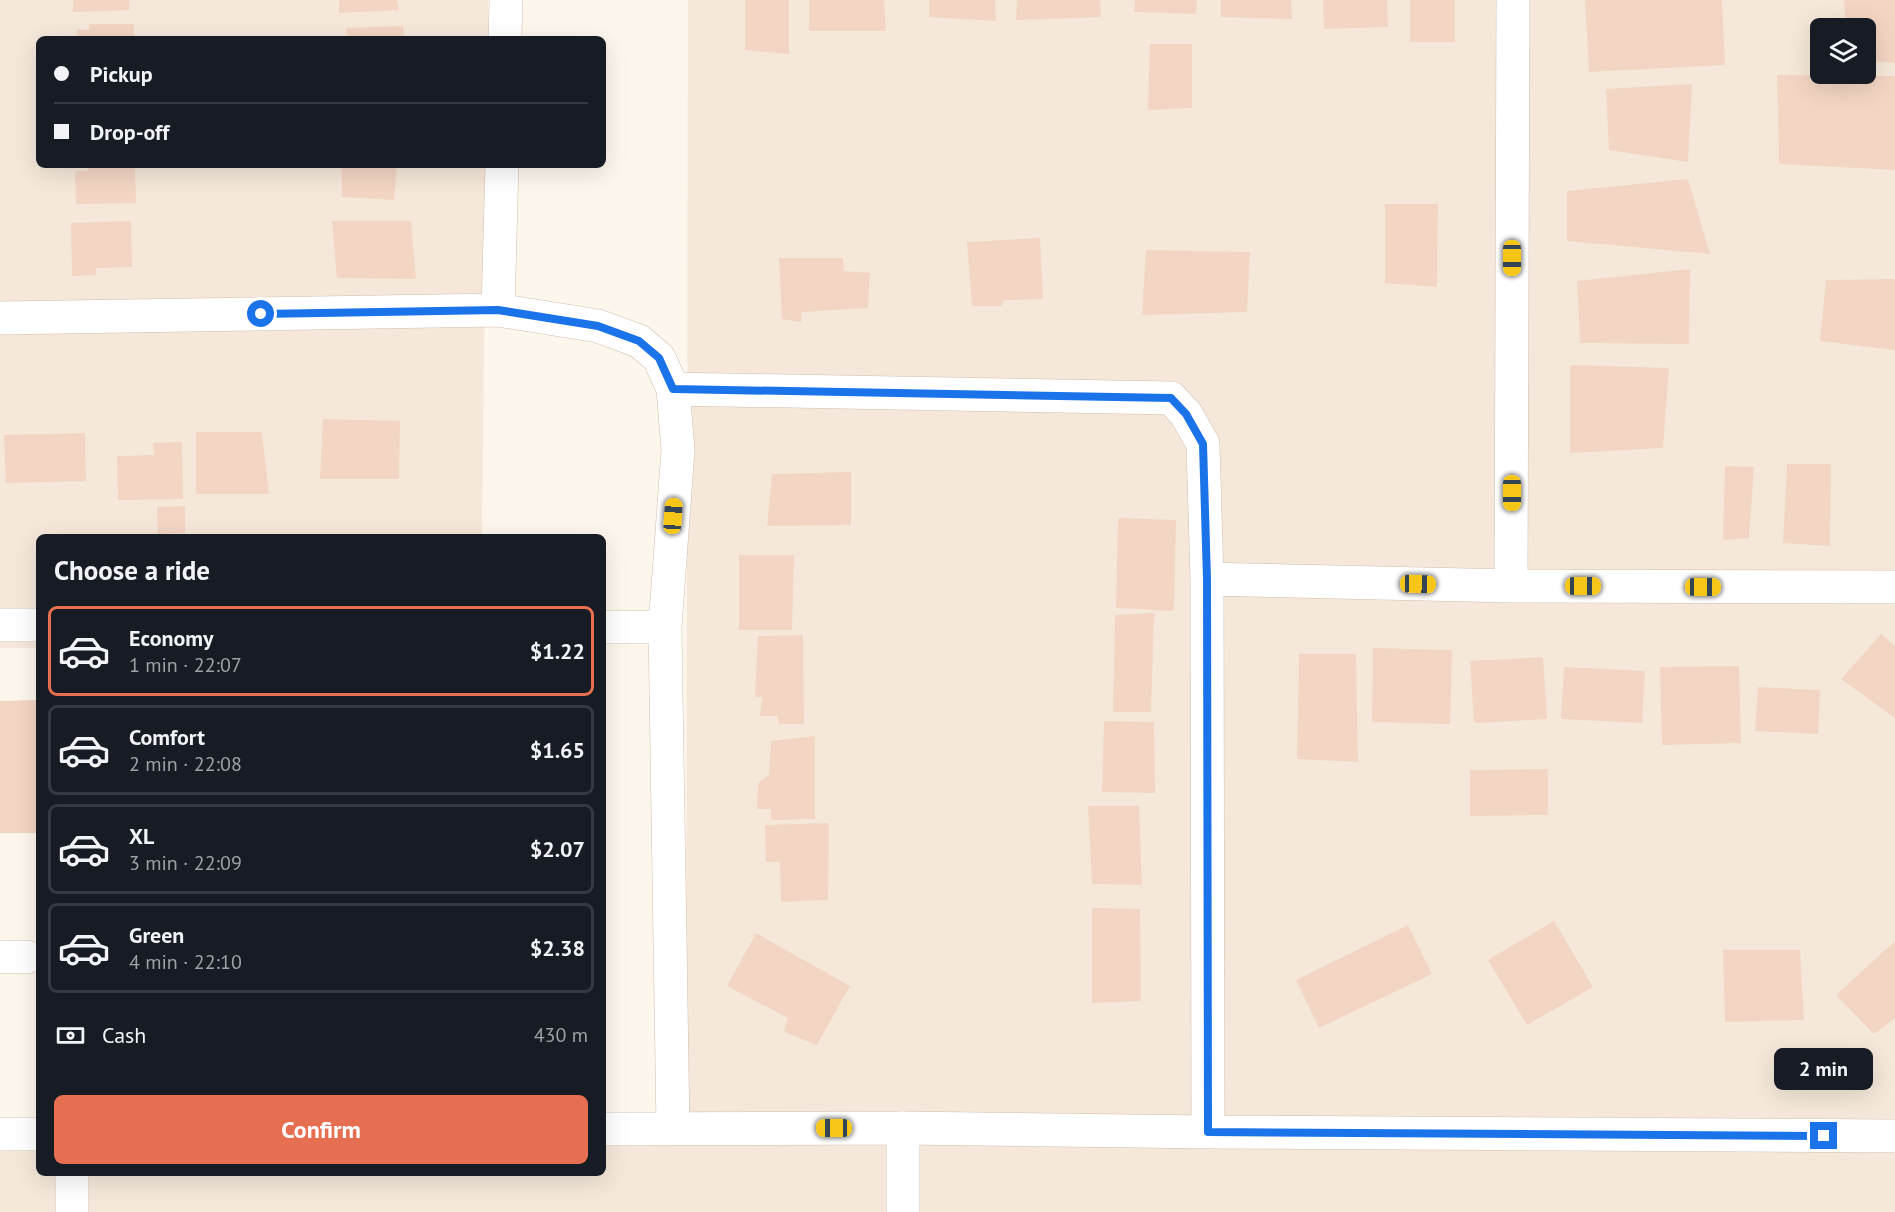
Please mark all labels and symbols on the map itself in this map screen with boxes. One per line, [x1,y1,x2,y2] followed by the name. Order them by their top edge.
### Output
[1503,240,1521,276] car
[247,300,274,327] route start
[1503,475,1521,511] car
[663,497,683,535] car
[1400,575,1436,593] car
[1565,577,1601,595] car
[1685,578,1721,596] car
[1774,1049,1874,1091] callout: 2 min
[816,1119,852,1137] car
[1810,1122,1837,1149] route end

